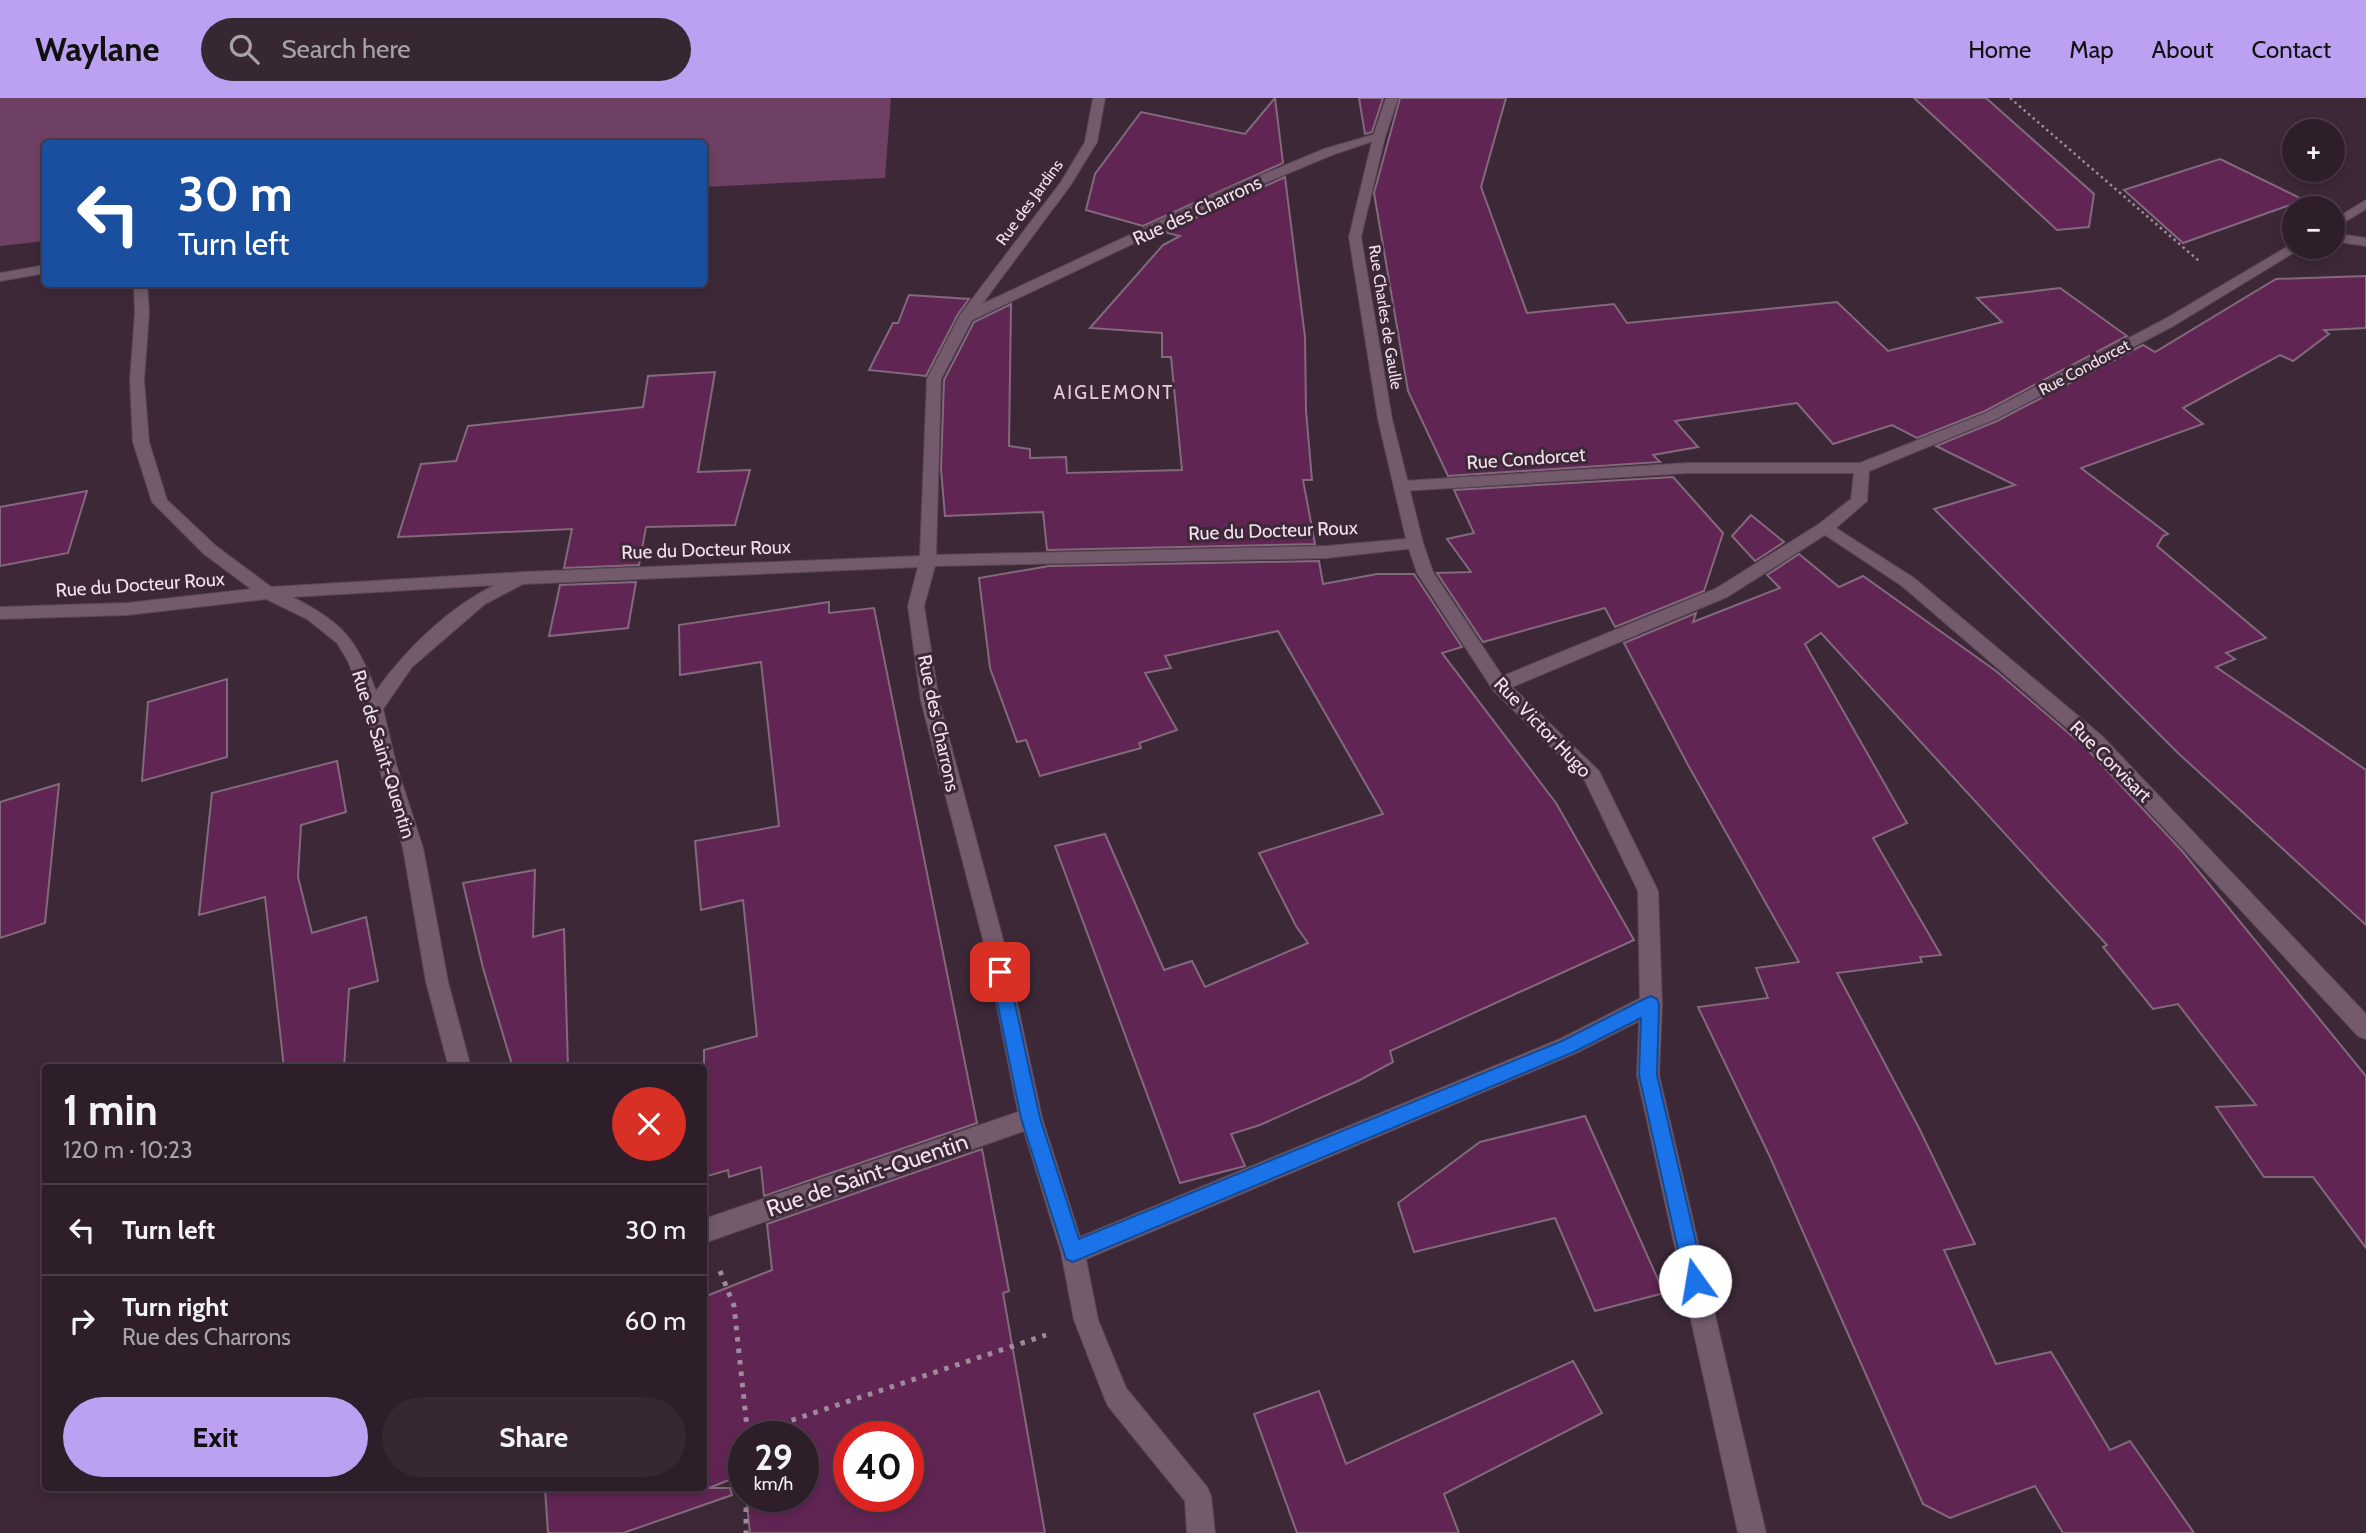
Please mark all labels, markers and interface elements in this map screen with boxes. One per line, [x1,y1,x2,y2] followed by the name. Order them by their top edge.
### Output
[201,18,691,81] search box
[35,29,159,69] text: Waylane
[225,30,263,68] icon: search
[281,33,411,65] text: Search here
[1968,35,2031,64] text: Home
[2069,35,2114,64] text: Map
[2152,35,2214,64] text: About
[2252,35,2331,64] text: Contact
[2282,119,2345,259] map controls
[2282,119,2345,182] button: +
[992,155,1067,249] street label: Rue des Jardins
[178,164,293,223] text: 30 m
[63,168,154,259] icon: left
[1129,171,1265,250] street label: Rue des Charrons
[2282,196,2345,259] button: −
[178,224,289,263] text: Turn left
[1365,243,1406,391] street label: Rue Charles de Gaulle
[2036,335,2133,399] street label: Rue Condorcet
[1054,381,1174,404] district label: AIGLEMONT
[1466,443,1587,474] street label: Rue Condorcet
[1188,516,1358,545] street label: Rue du Docteur Roux
[621,535,791,564] street label: Rue du Docteur Roux
[55,567,225,602] street label: Rue du Docteur Roux
[913,653,964,794] street label: Rue des Charrons
[347,667,420,841] street label: Rue de Saint-Quentin
[1489,672,1596,782] street label: Rue Victor Hugo
[2065,716,2157,807] street label: Rue Corvisart
[970,942,1030,1002] pin
[981,953,1019,991] icon: arrive
[63,1084,158,1136] text: 1 min
[612,1087,686,1161] button: close
[762,1127,972,1223] street label: Rue de Saint-Quentin
[63,1136,193,1164] text: 120 m · 10:23
[63,1211,101,1249] icon: left
[122,1214,215,1246] text: Turn left
[625,1214,686,1246] text: 30 m
[1658,1244,1732,1318] position arrow
[122,1291,228,1323] text: Turn right
[63,1302,101,1340] icon: right
[624,1305,686,1337] text: 60 m
[122,1323,291,1351] text: Rue des Charrons
[63,1397,368,1477] button: Exit
[382,1397,686,1477] button: Share
[833,1421,924,1512] speed limit sign: 40
[754,1436,793,1479] text: 29
[754,1473,793,1495] text: km/h

